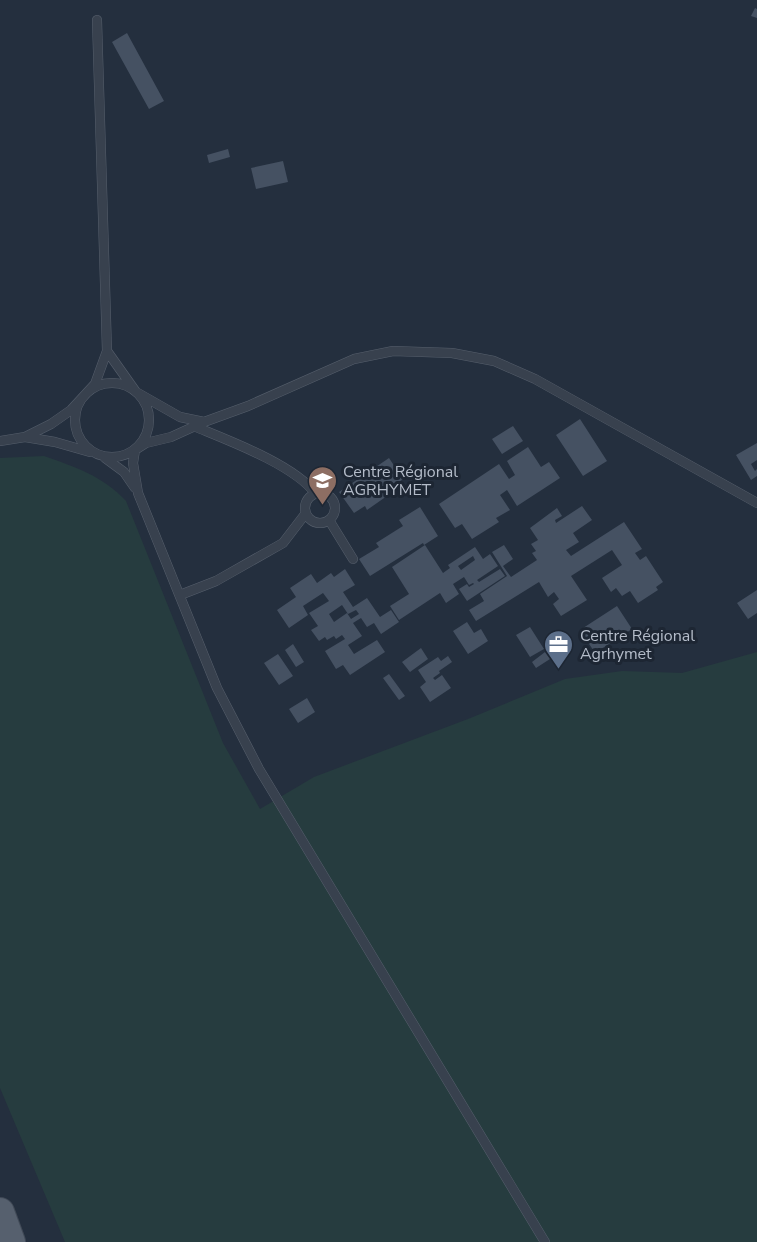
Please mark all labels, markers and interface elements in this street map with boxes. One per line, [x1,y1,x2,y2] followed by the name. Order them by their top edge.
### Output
[343,461,458,501] place label: Centre Régional AGRHYMET
[306,464,338,506] school or university icon: Centre Régional AGRHYMET
[580,625,695,665] place label: Centre Régional Agrhymet
[543,628,575,670] office icon: Centre Régional Agrhymet

